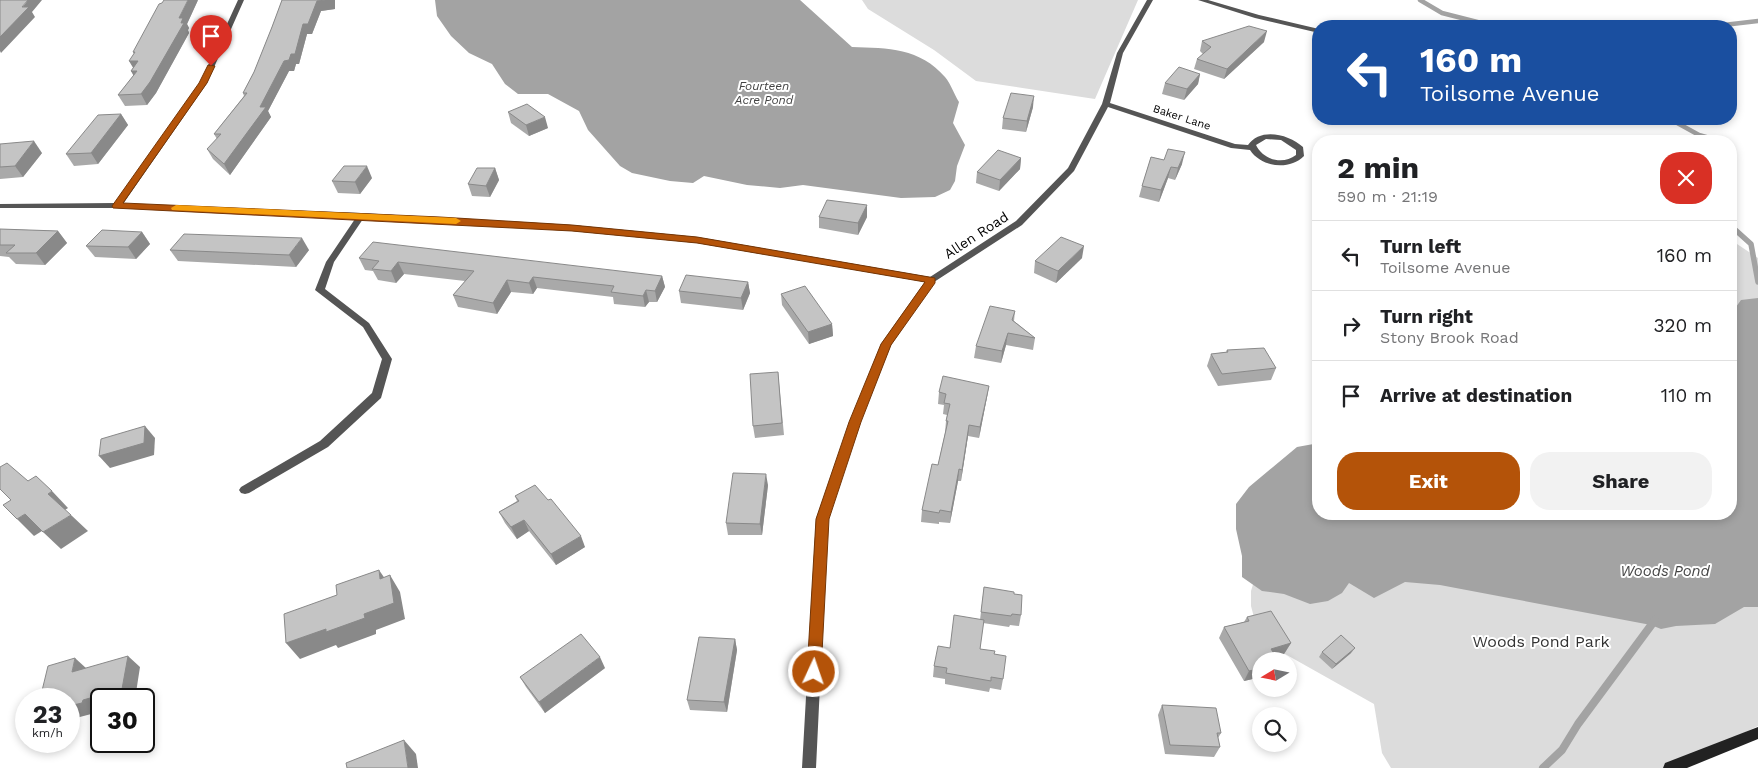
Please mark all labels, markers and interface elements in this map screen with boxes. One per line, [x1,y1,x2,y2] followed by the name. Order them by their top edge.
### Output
[190,15,232,66] pin
[197,22,225,50] icon: arrive
[1420,39,1522,81] text: 160 m
[1337,40,1402,105] icon: left
[734,79,794,107] water label: Fourteen Acre Pond
[1420,81,1600,106] text: Toilsome Avenue
[1151,102,1212,133] street label: Baker Lane
[1337,150,1419,185] text: 2 min
[1660,152,1712,204] button: close
[1337,187,1438,206] text: 590 m · 21:19
[941,208,1011,262] street label: Allen Road
[1380,235,1461,258] text: Turn left
[1337,242,1365,270] icon: left
[1657,244,1712,267] text: 160 m
[1380,258,1511,277] text: Toilsome Avenue
[1380,305,1473,328] text: Turn right
[1337,312,1365,340] icon: right
[1653,314,1712,337] text: 320 m
[1380,328,1519,347] text: Stony Brook Road
[1337,382,1365,410] icon: arrive
[1380,384,1572,407] text: Arrive at destination
[1661,384,1712,407] text: 110 m
[1337,452,1520,510] button: Exit
[1530,452,1712,510] button: Share
[1620,562,1711,580] water label: Woods Pond
[1473,632,1609,651] park label: Woods Pond Park
[787,645,839,697] position arrow
[1252,652,1298,698] north arrow
[1252,652,1297,752] map controls
[90,688,155,753] speed limit sign: 30
[33,700,62,729] text: 23
[1252,707,1297,752] button: search
[32,726,63,740] text: km/h

